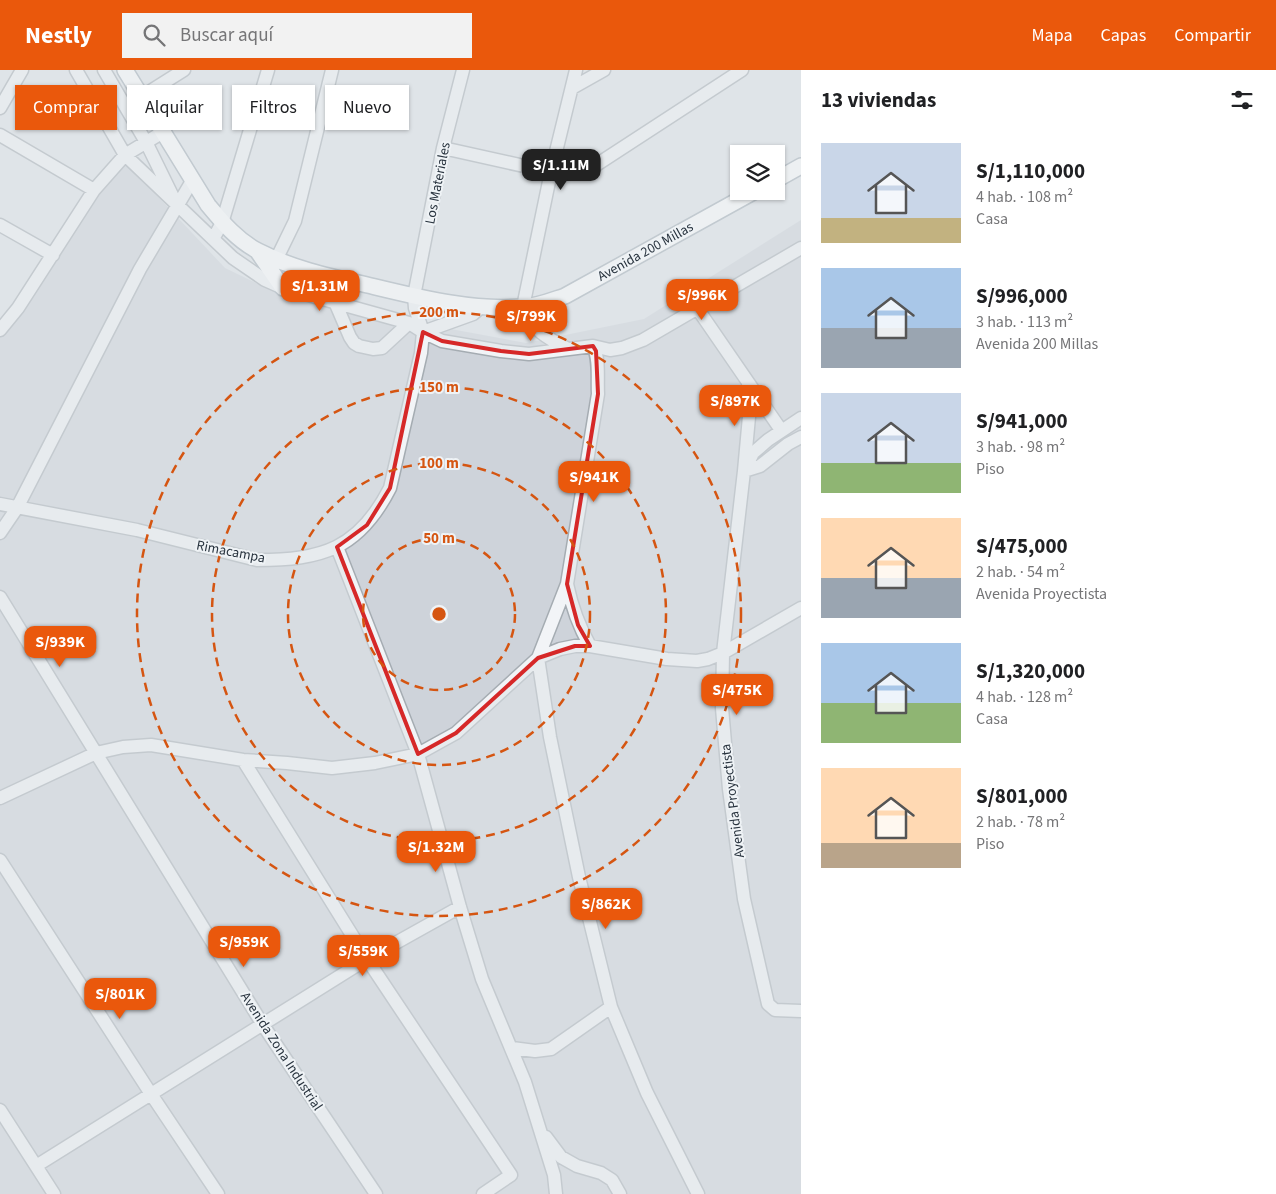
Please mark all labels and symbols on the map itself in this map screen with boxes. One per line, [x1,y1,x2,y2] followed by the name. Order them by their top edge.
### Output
[420,140,456,226] street label: Los Materiales
[515,148,607,191] pin: S/1.11M
[594,217,697,287] street label: Avenida 200 Millas
[274,270,366,312] pin: S/1.31M
[661,278,743,321] pin: S/996K
[490,300,572,342] pin: S/799K
[419,302,459,323] text: 200 m
[419,377,459,398] text: 150 m
[694,384,776,427] pin: S/897K
[419,453,459,474] text: 100 m
[553,460,635,503] pin: S/941K
[423,528,455,549] text: 50 m
[195,536,267,568] street label: Rimacampa
[430,605,448,623] centre of rings
[19,626,101,668] pin: S/939K
[696,674,778,716] pin: S/475K
[716,743,750,859] street label: Avenida Proyectista
[390,830,482,873] pin: S/1.32M
[565,888,647,930] pin: S/862K
[203,926,285,968] pin: S/959K
[322,934,404,977] pin: S/559K
[79,978,161,1020] pin: S/801K
[235,988,327,1115] street label: Avenida Zona Industrial

